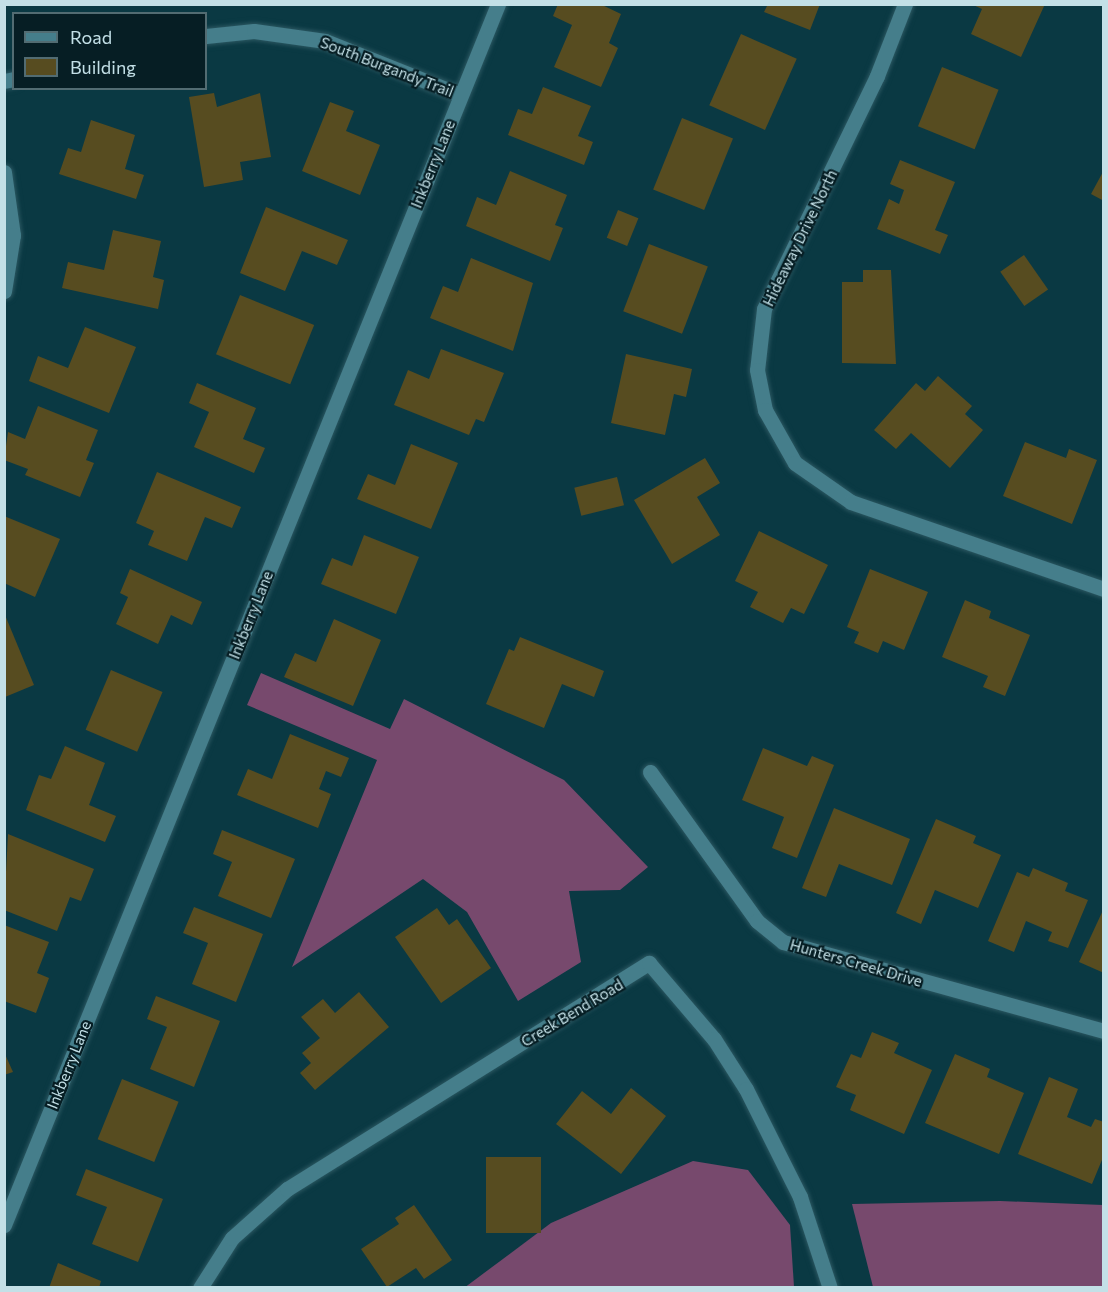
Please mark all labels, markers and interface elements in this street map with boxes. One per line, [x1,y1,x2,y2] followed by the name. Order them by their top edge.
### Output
[12,12,207,90] legend
[70,26,112,48] text: Road
[318,33,456,101] street label: South Burgandy Trail
[70,56,136,78] text: Building
[407,117,459,211] street label: Inkberry Lane
[759,167,841,309] street label: Hideaway Drive North
[225,568,277,662] street label: Inkberry Lane
[788,936,924,990] street label: Hunters Creek Drive
[518,976,626,1050] street label: Creek Bend Road
[43,1018,95,1112] street label: Inkberry Lane

